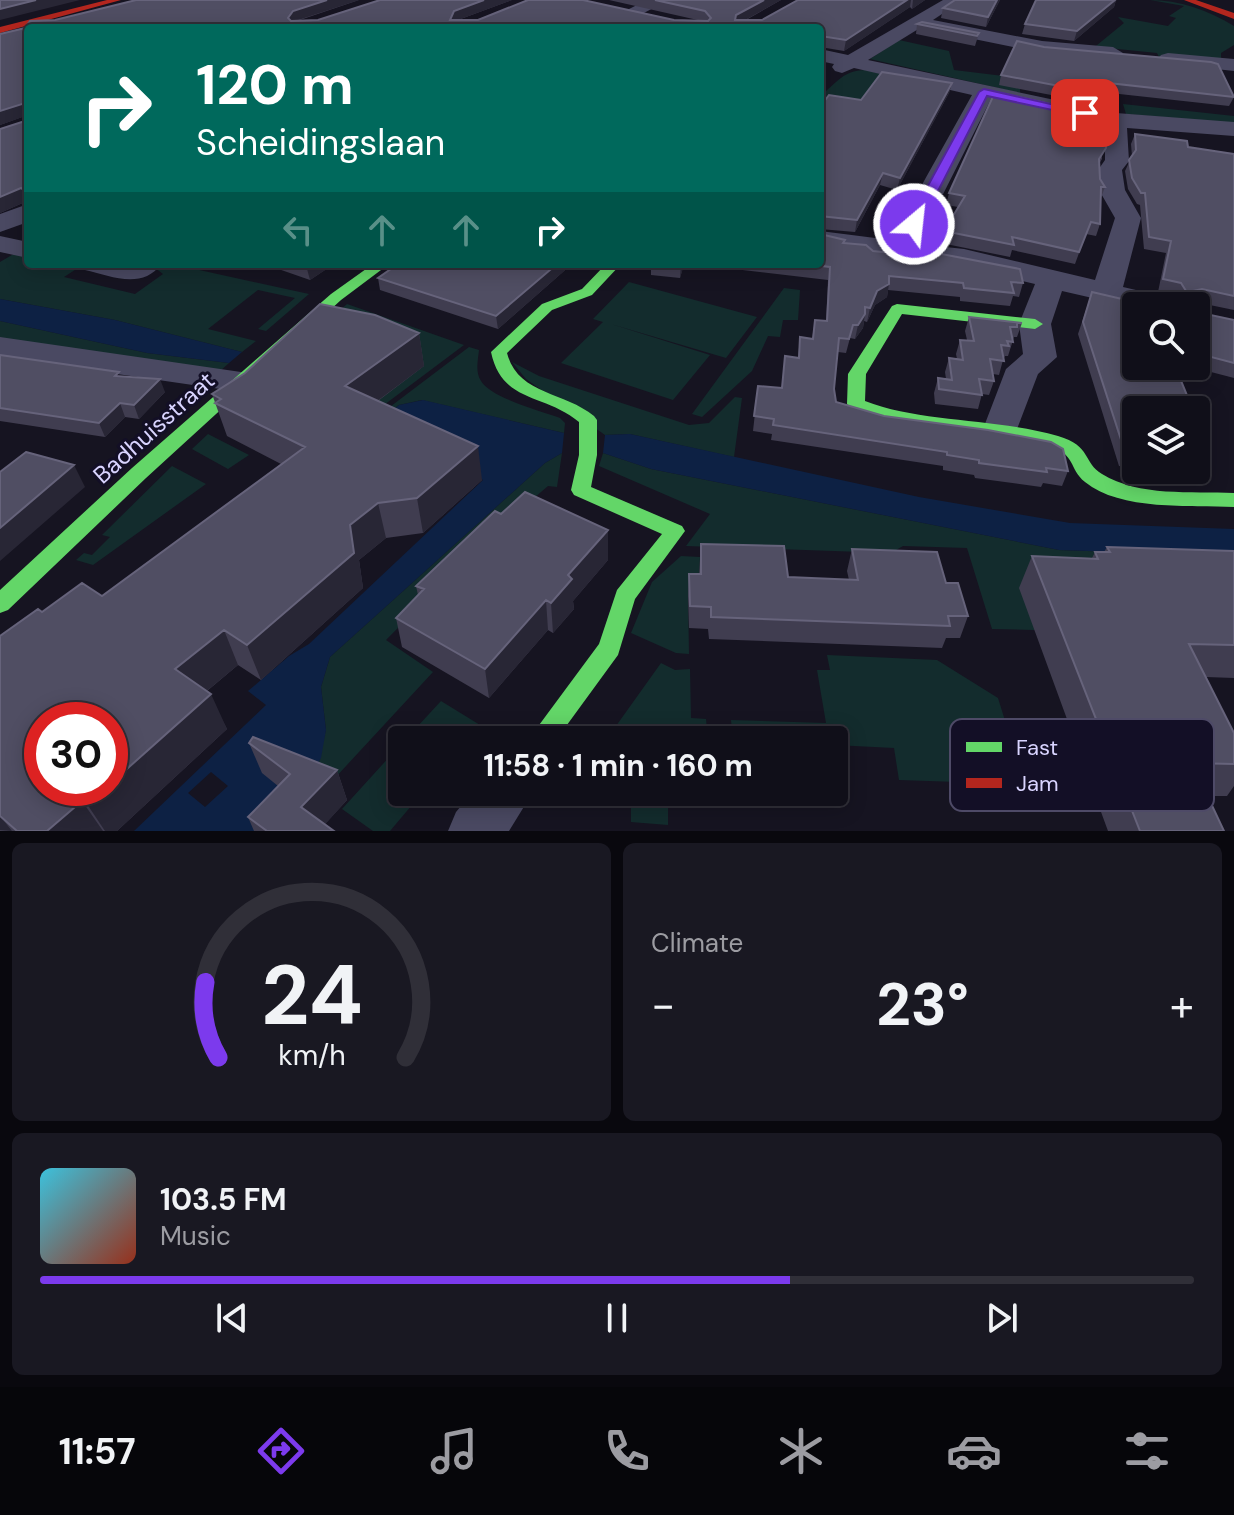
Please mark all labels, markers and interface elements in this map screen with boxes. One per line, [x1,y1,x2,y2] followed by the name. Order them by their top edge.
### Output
[196,48,354,121] text: 120 m
[64,56,168,160] icon: right
[1051,79,1119,147] pin
[1063,91,1107,135] icon: arrive
[196,119,445,166] text: Scheidingslaan
[872,182,956,266] position arrow
[276,208,320,252] icon: left
[360,208,404,252] icon: ahead
[444,208,488,252] icon: ahead
[528,208,572,252] icon: right
[1122,292,1210,484] map controls
[1122,292,1210,380] button: search
[86,365,221,490] street label: Badhuisstraat
[1122,396,1210,484] button: layers
[24,702,128,806] speed limit sign: 30
[950,719,1214,811] legend
[1016,733,1058,762] text: Fast
[483,746,753,785] text: 11:58 · 1 min · 160 m
[1016,769,1059,798] text: Jam
[651,926,743,960] text: Climate
[261,941,362,1050] text: 24
[876,965,969,1044] text: 23°
[651,976,675,1034] text: −
[1170,976,1194,1034] text: +
[278,1037,345,1074] text: km/h
[160,1180,287,1219] text: 103.5 FM
[160,1219,231,1253] text: Music
[210,1296,254,1340] icon: previous
[595,1296,639,1340] icon: pause
[980,1296,1024,1340] icon: next
[253,1423,309,1479] icon: directions
[426,1423,482,1479] icon: music
[599,1423,655,1479] icon: phone
[773,1423,829,1479] icon: climate
[946,1423,1002,1479] icon: car
[1119,1423,1175,1479] icon: filters
[59,1428,135,1475] text: 11:57

